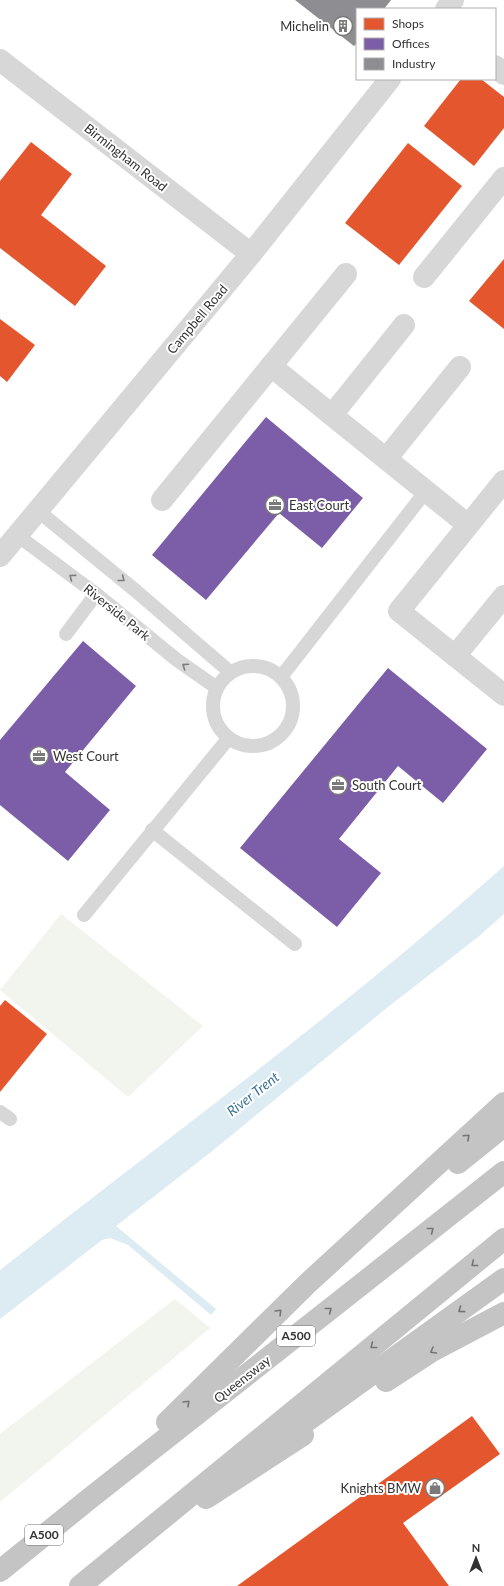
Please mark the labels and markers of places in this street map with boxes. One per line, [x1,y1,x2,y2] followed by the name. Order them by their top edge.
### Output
[332,15,354,37] building icon: Michelin
[280,18,329,34] place label: Michelin
[264,494,286,516] office icon: East Court
[289,497,349,513] place label: East Court
[28,745,50,767] office icon: West Court
[53,748,119,764] place label: West Court
[327,774,349,796] office icon: South Court
[352,777,422,793] place label: South Court
[424,1477,446,1499] shop icon: Knights BMW
[341,1480,422,1496] place label: Knights BMW

